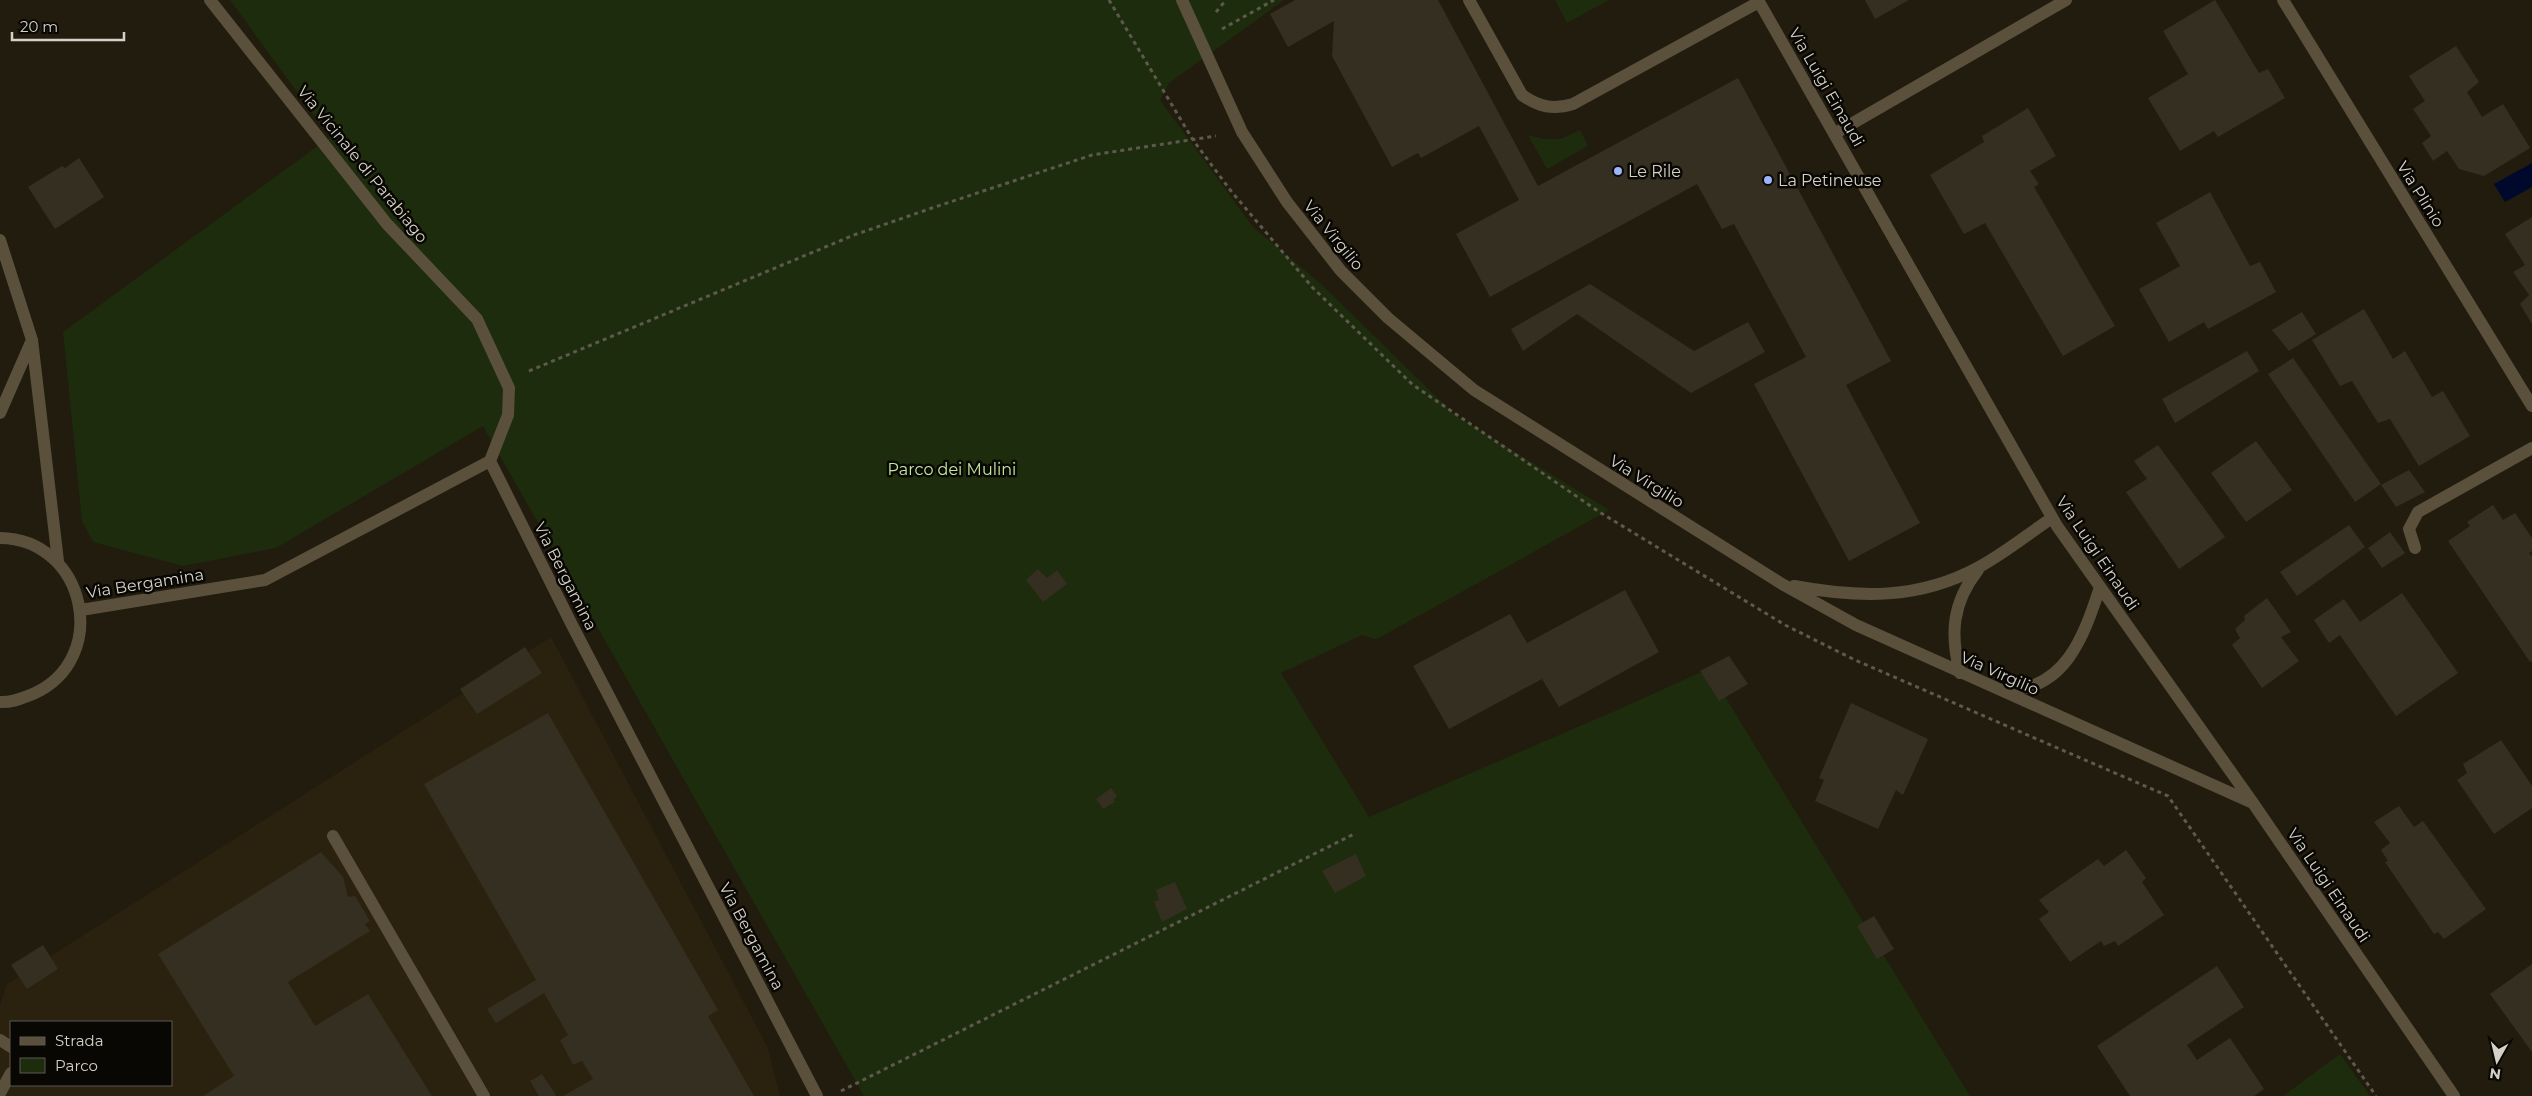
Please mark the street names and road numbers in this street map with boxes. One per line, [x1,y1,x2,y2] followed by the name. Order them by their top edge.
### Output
[1785,25,1868,150] street label: Via Luigi Einaudi
[293,82,432,247] street label: Via Vicinale di Parabiago
[2393,158,2448,231] street label: Via Plinio
[1300,197,1367,274] street label: Via Virgilio
[1606,451,1687,512] street label: Via Virgilio
[2052,492,2143,614] street label: Via Luigi Einaudi
[530,519,601,633] street label: Via Bergamina
[85,565,205,602] street label: Via Bergamina
[1957,648,2042,699] street label: Via Virgilio
[2283,824,2374,946] street label: Via Luigi Einaudi
[715,879,788,993] street label: Via Bergamina

